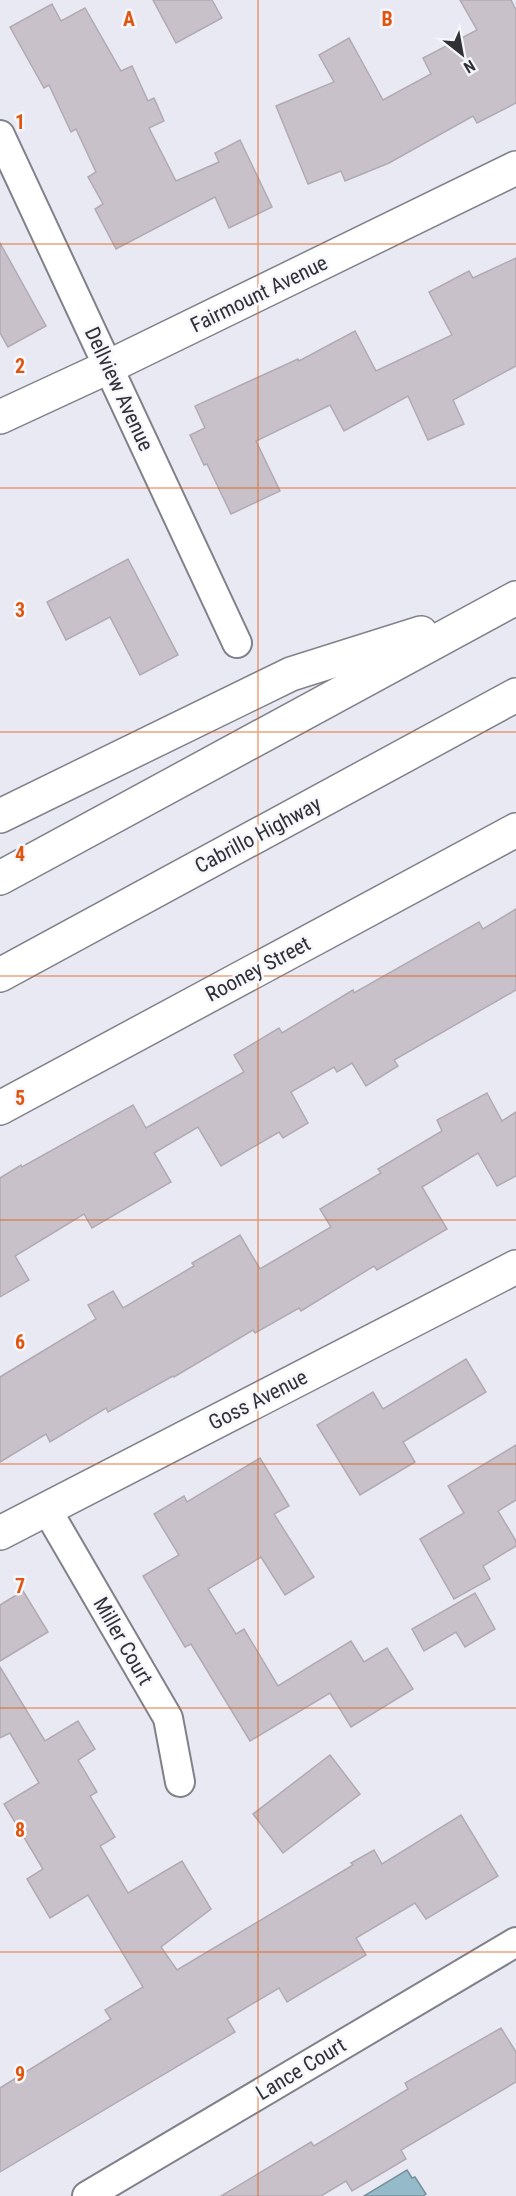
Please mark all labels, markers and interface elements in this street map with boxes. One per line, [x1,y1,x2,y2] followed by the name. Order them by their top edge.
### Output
[123,7,135,31] text: A
[381,7,393,31] text: B
[432,24,492,84] north arrow
[460,56,479,77] text: N
[15,110,25,134] text: 1
[187,250,331,337] street label: Fairmount Avenue
[80,323,158,455] street label: Dellview Avenue
[15,354,25,378] text: 2
[15,598,25,622] text: 3
[191,792,325,878] street label: Cabrillo Highway
[15,842,25,866] text: 4
[202,931,314,1007] street label: Rooney Street
[15,1086,25,1110] text: 5
[15,1330,25,1354] text: 6
[205,1365,311,1435] street label: Goss Avenue
[15,1574,25,1598] text: 7
[88,1593,158,1689] street label: Miller Court
[15,1818,25,1842] text: 8
[252,2033,350,2105] street label: Lance Court
[15,2062,25,2086] text: 9

